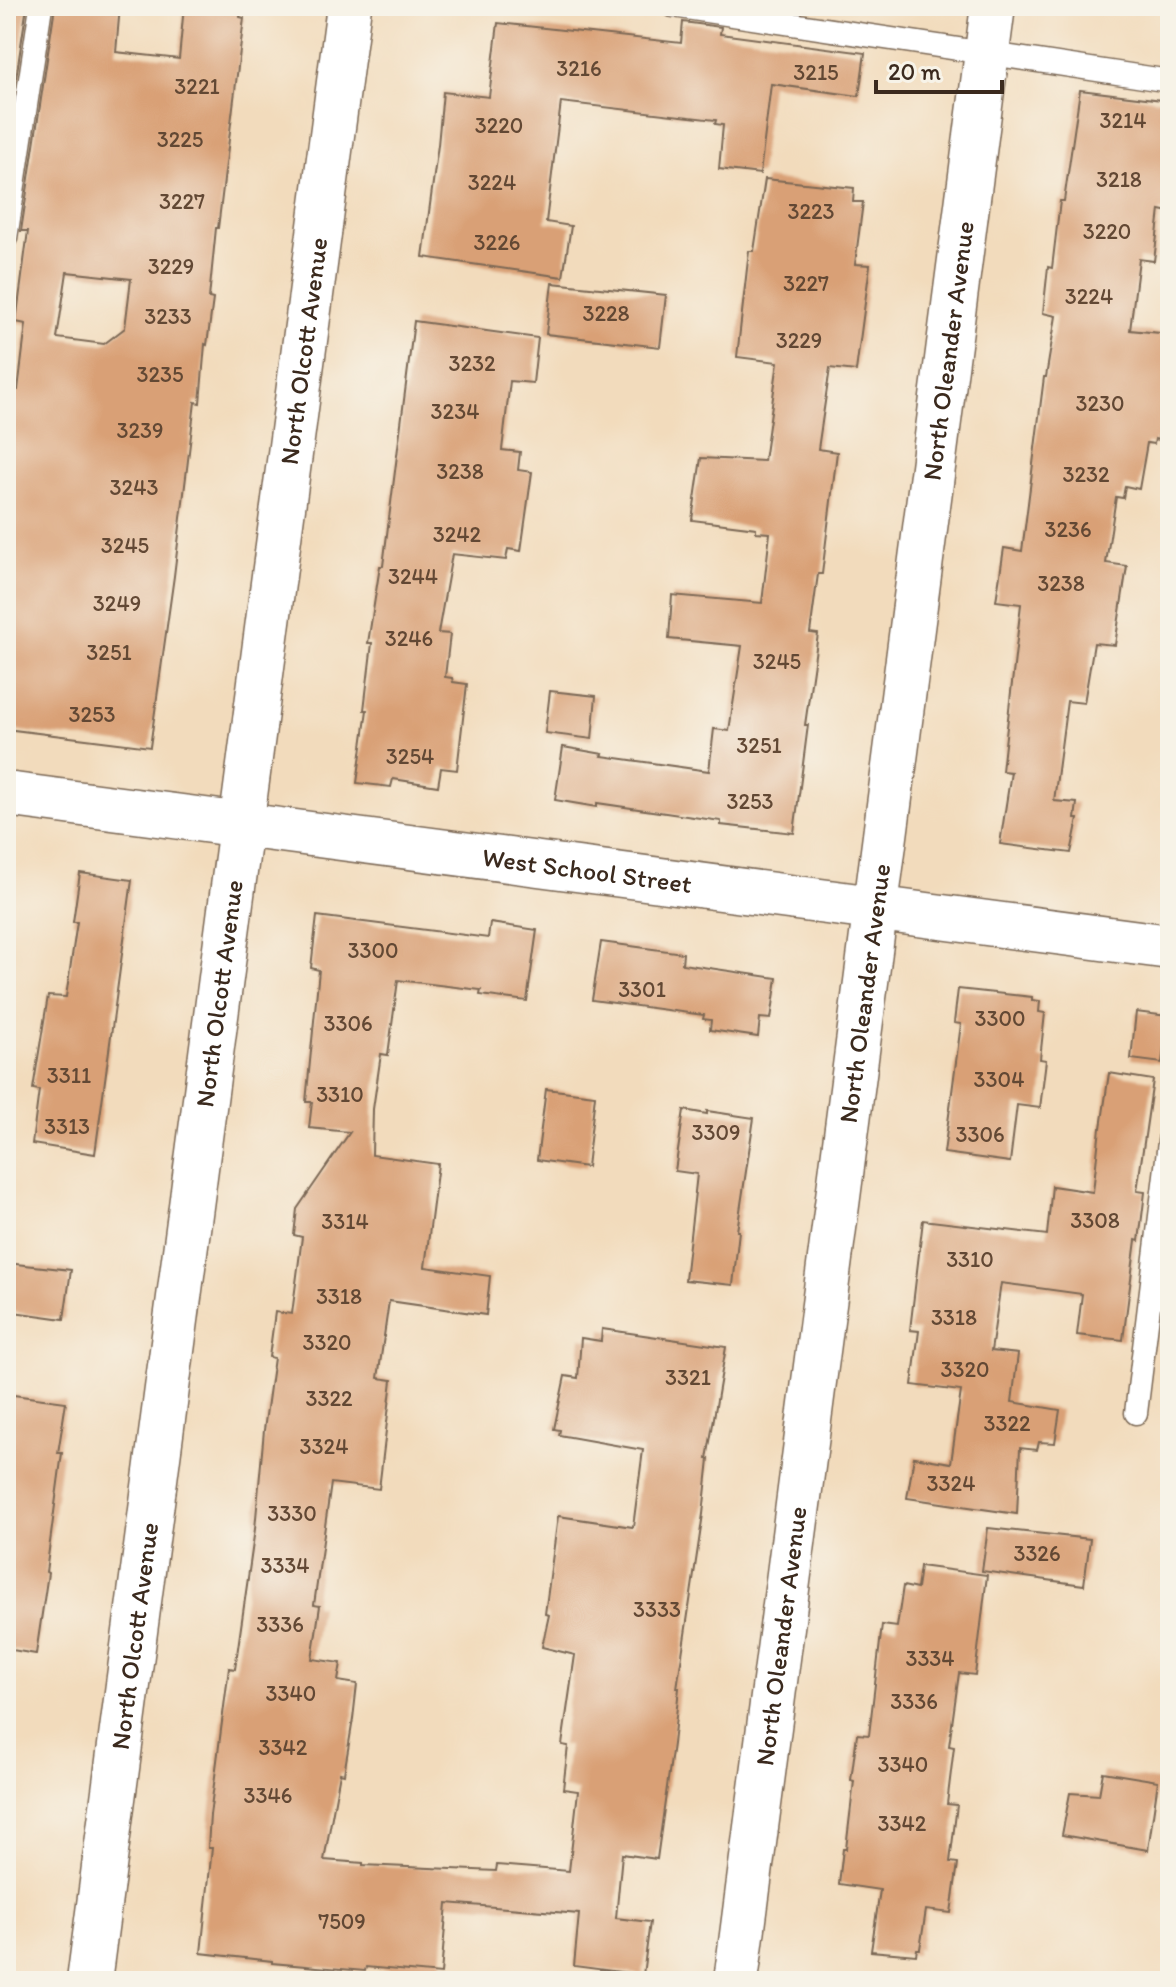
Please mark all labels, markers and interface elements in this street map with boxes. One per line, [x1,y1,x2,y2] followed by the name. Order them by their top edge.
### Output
[876,44,1002,94] scale bar
[556,55,602,82] house number: 3216
[888,57,941,86] text: 20 m
[793,59,839,86] house number: 3215
[174,73,220,100] house number: 3221
[1100,107,1147,134] house number: 3214
[475,112,523,139] house number: 3220
[157,126,203,153] house number: 3225
[1096,166,1142,193] house number: 3218
[468,169,516,196] house number: 3224
[159,188,205,215] house number: 3227
[787,198,835,225] house number: 3223
[1083,218,1131,245] house number: 3220
[915,219,981,482] street label: North Oleander Avenue
[474,229,520,256] house number: 3226
[273,235,334,467] street label: North Olcott Avenue
[148,253,194,280] house number: 3229
[783,270,829,297] house number: 3227
[1065,283,1113,310] house number: 3224
[582,300,630,327] house number: 3228
[144,303,192,330] house number: 3233
[776,327,822,354] house number: 3229
[448,350,496,377] house number: 3232
[136,361,184,388] house number: 3235
[1075,390,1125,417] house number: 3230
[431,398,479,425] house number: 3234
[116,417,164,444] house number: 3239
[436,458,484,485] house number: 3238
[1062,461,1110,488] house number: 3232
[110,474,158,501] house number: 3243
[1044,516,1092,543] house number: 3236
[433,521,482,548] house number: 3242
[101,532,149,559] house number: 3245
[388,563,438,590] house number: 3244
[1037,570,1085,597] house number: 3238
[93,590,141,617] house number: 3249
[385,625,433,652] house number: 3246
[86,639,132,666] house number: 3251
[753,648,801,675] house number: 3245
[68,701,116,728] house number: 3253
[736,732,782,759] house number: 3251
[386,743,434,770] house number: 3254
[726,788,774,815] house number: 3253
[480,841,694,900] street label: West School Street
[832,862,897,1125] street label: North Oleander Avenue
[188,878,250,1109] street label: North Olcott Avenue
[347,937,399,964] house number: 3300
[618,976,666,1003] house number: 3301
[974,1005,1026,1032] house number: 3300
[323,1010,373,1037] house number: 3306
[47,1062,91,1089] house number: 3311
[974,1066,1024,1093] house number: 3304
[316,1081,364,1108] house number: 3310
[44,1113,90,1140] house number: 3313
[691,1119,741,1146] house number: 3309
[955,1121,1005,1148] house number: 3306
[1070,1207,1120,1234] house number: 3308
[321,1208,369,1235] house number: 3314
[946,1246,994,1273] house number: 3310
[316,1283,362,1310] house number: 3318
[931,1304,977,1331] house number: 3318
[302,1329,352,1356] house number: 3320
[940,1356,990,1383] house number: 3320
[665,1364,711,1391] house number: 3321
[305,1385,353,1412] house number: 3322
[983,1410,1031,1437] house number: 3322
[300,1433,348,1460] house number: 3324
[927,1470,975,1497] house number: 3324
[267,1500,317,1527] house number: 3330
[748,1504,814,1768] street label: North Oleander Avenue
[104,1520,165,1752] street label: North Olcott Avenue
[1013,1540,1061,1567] house number: 3326
[260,1552,310,1579] house number: 3334
[633,1596,681,1623] house number: 3333
[256,1611,304,1638] house number: 3336
[905,1645,955,1672] house number: 3334
[266,1680,316,1707] house number: 3340
[890,1688,938,1715] house number: 3336
[259,1734,308,1761] house number: 3342
[878,1751,928,1778] house number: 3340
[244,1782,292,1809] house number: 3346
[878,1810,927,1837] house number: 3342
[318,1908,366,1935] house number: 7509

